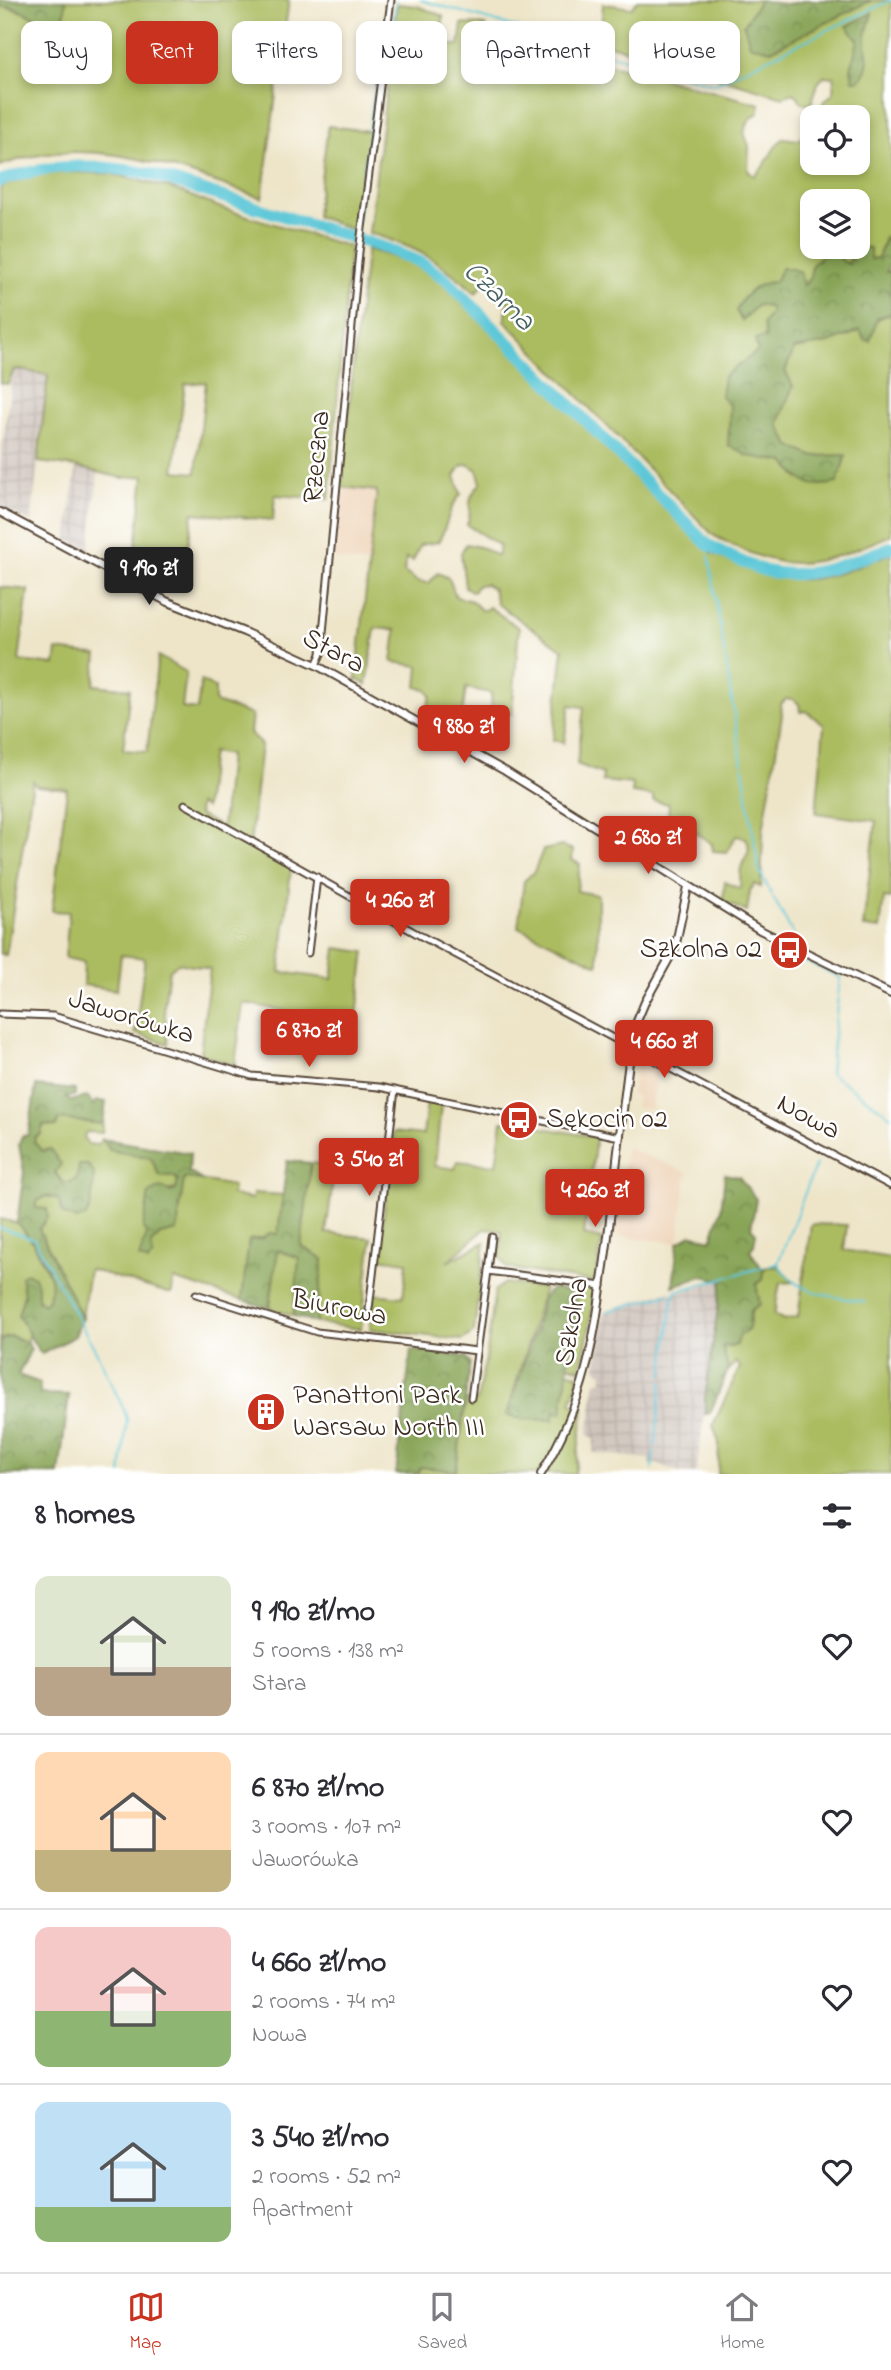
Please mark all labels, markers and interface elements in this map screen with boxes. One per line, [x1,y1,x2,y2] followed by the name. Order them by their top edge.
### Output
[21,21,112,84] chip: Buy
[126,21,218,84] chip: Rent
[232,21,342,84] chip: Filters
[356,21,447,84] chip: New
[461,21,615,84] chip: Apartment
[629,21,740,84] chip: House
[800,105,870,259] map controls
[800,105,870,175] button: locate
[800,189,870,259] button: layers
[452,251,545,343] water label: Czarna
[294,409,342,505] street label: Rzeczna
[77,548,221,607] pin: 9 190 zł
[120,553,178,586] text: 9 190 zł
[294,618,372,686] street label: Stara
[392,706,536,765] pin: 9 880 zł
[434,711,494,744] text: 9 880 zł
[576,816,720,876] pin: 2 680 zł
[615,822,681,855] text: 2 680 zł
[328,880,472,939] pin: 4 260 zł
[366,885,434,918] text: 4 260 zł
[768,929,810,971] bus stop icon: Szkolna 02
[640,930,762,971] place label: Szkolna 02
[63,979,199,1057] street label: Jaworówka
[237,1010,381,1069] pin: 6 870 zł
[277,1015,341,1048] text: 6 870 zł
[592,1020,736,1080] pin: 4 660 zł
[631,1026,697,1059] text: 4 660 zł
[769,1084,847,1152] street label: Nowa
[498,1099,540,1141] bus stop icon: Sękocin 02
[546,1100,668,1141] place label: Sękocin 02
[297,1138,441,1198] pin: 3 540 zł
[335,1144,403,1177] text: 3 540 zł
[523,1170,667,1229] pin: 4 260 zł
[561,1175,629,1208] text: 4 260 zł
[545,1274,601,1370] street label: Szkolna
[287,1279,390,1338] street label: Biurowa
[293,1376,485,1449] place label: Panattoni Park Warsaw North III
[245,1391,287,1433] building icon: Panattoni Park Warsaw North III
[35,1494,136,1538] text: 8 homes
[818,1497,856,1535] icon: filters
[252,1591,375,1635] text: 9 190 zł/mo
[91,1604,175,1688] icon: home
[818,1627,856,1665] icon: heart
[252,1635,404,1668] text: 5 rooms · 138 m²
[252,1668,306,1701] text: Stara
[252,1767,384,1811] text: 6 870 zł/mo
[91,1780,175,1864] icon: home
[818,1803,856,1841] icon: heart
[252,1811,401,1844] text: 3 rooms · 107 m²
[252,1844,359,1877] text: Jaworówka
[252,1942,386,1986] text: 4 660 zł/mo
[91,1955,175,2039] icon: home
[818,1978,856,2016] icon: heart
[252,1986,396,2019] text: 2 rooms · 74 m²
[252,2019,307,2052] text: Nowa
[252,2117,389,2161] text: 3 540 zł/mo
[91,2130,175,2214] icon: home
[818,2153,856,2191] icon: heart
[252,2161,401,2194] text: 2 rooms · 52 m²
[252,2194,353,2227] text: Apartment
[127,2288,165,2357] tab: Map
[418,2288,467,2357] tab: Saved
[720,2288,764,2357] tab: Home

